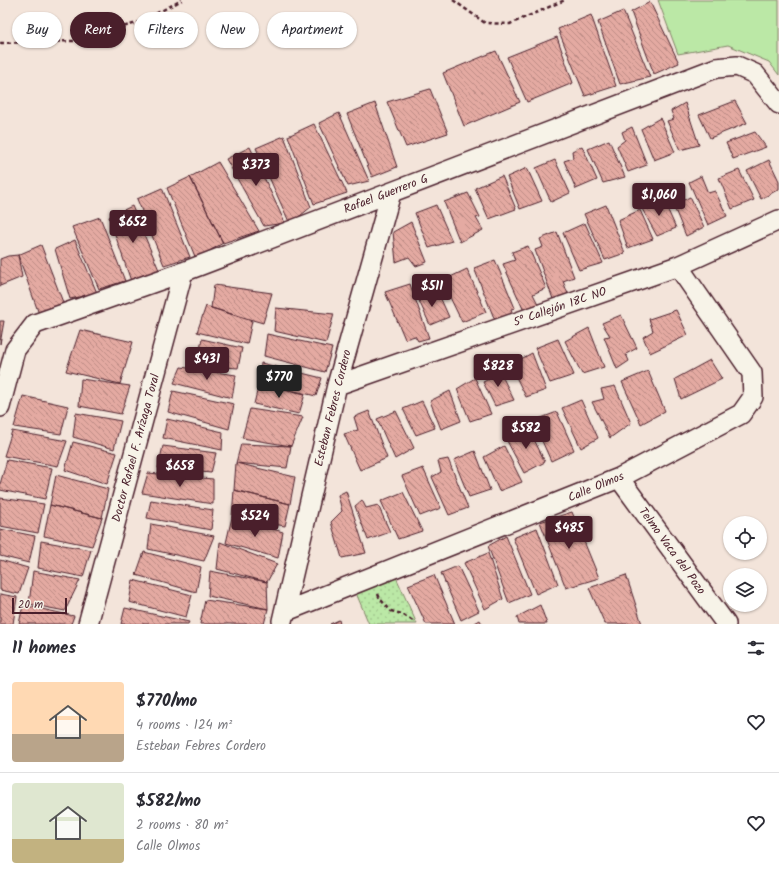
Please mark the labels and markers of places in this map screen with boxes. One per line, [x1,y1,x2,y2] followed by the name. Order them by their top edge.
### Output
[232,153,280,187] pin: $373
[626,183,692,217] pin: $1,060
[109,210,157,244] pin: $652
[408,274,456,308] pin: $511
[183,347,231,381] pin: $431
[474,354,522,388] pin: $828
[255,365,303,399] pin: $770
[502,416,550,450] pin: $582
[156,454,204,488] pin: $658
[231,504,279,538] pin: $524
[545,516,593,550] pin: $485

